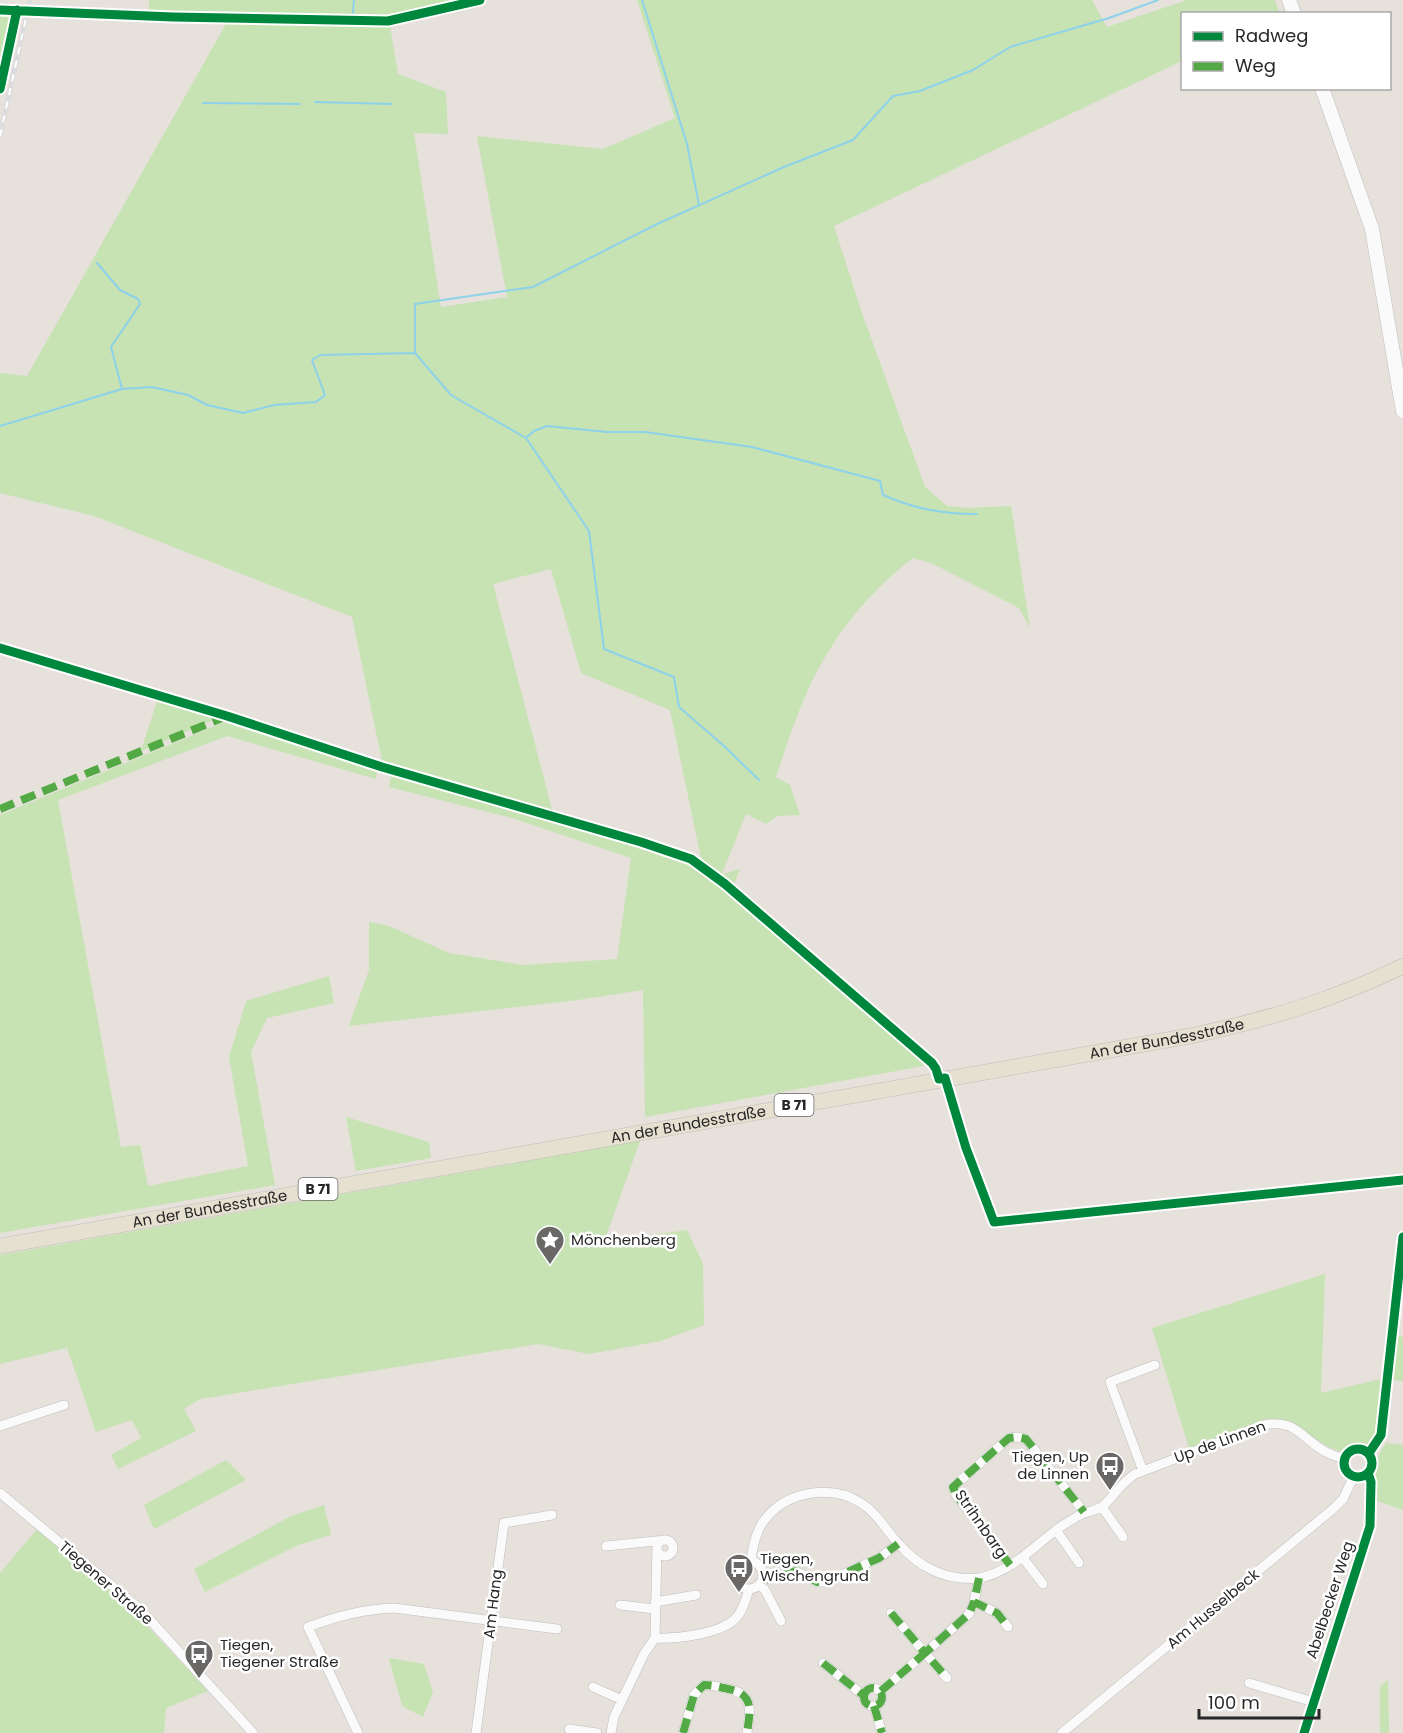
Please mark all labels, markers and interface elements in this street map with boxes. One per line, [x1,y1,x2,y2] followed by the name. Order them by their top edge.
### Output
[1181,12,1391,90] legend
[1235,23,1308,48] text: Radweg
[1235,53,1276,78] text: Weg
[1088,1013,1246,1064] street label: An der Bundesstraße
[774,1094,814,1116] road number: B 71
[609,1100,767,1148] street label: An der Bundesstraße
[298,1178,338,1200] road number: B 71
[130,1184,289,1232] street label: An der Bundesstraße
[534,1224,566,1266] place icon: Mönchenberg
[571,1229,676,1250] place label: Mönchenberg
[1171,1415,1269,1468] street label: Up de Linnen
[1012,1446,1089,1484] place label: Tiegen, Up de Linnen
[1094,1450,1126,1492] bus stop icon: Tiegen, Up de Linnen
[950,1485,1013,1562] street label: Strihnbarg
[55,1536,158,1629] street label: Tiegener Straße
[1301,1538,1358,1661] street label: Abelbecker Weg
[760,1548,869,1586] place label: Tiegen, Wischengrund
[723,1552,755,1594] bus stop icon: Tiegen, Wischengrund
[1162,1564,1263,1653] street label: Am Husselbeck
[478,1568,507,1640] street label: Am Hang
[220,1634,339,1672] place label: Tiegen, Tiegener Straße
[183,1638,215,1680] bus stop icon: Tiegen, Tiegener Straße
[1199,1682,1319,1720] scale bar
[1208,1690,1260,1715] text: 100 m

